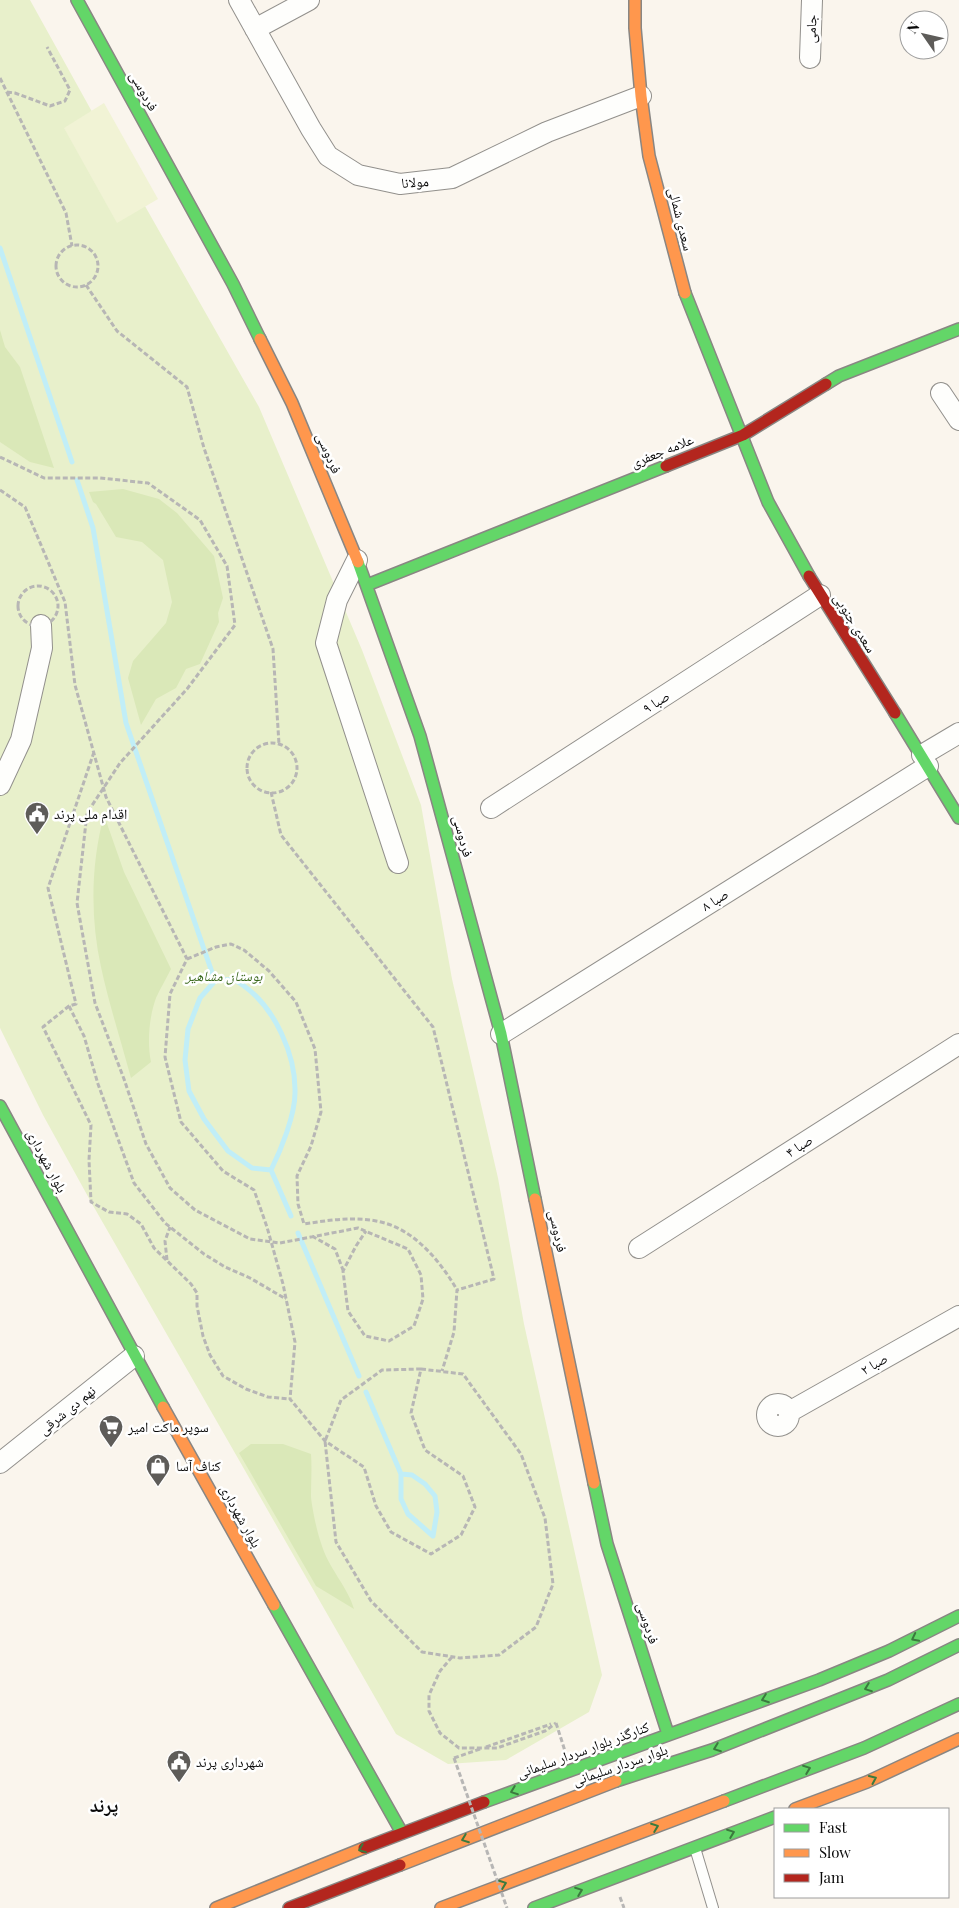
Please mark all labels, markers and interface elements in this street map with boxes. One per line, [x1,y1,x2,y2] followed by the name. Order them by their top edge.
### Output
[899,10,949,60] north arrow
[801,14,820,44] street label: جامی
[902,18,924,37] text: N
[126,67,163,114] street label: فردوسی
[401,171,429,192] street label: مولانا
[664,185,699,253] street label: سعدی شمالی
[312,429,347,476] street label: فردوسی
[628,429,696,472] street label: علامه جعفری
[830,589,881,656] street label: سعدی جنوبی
[639,686,673,717] street label: صبا ۹
[24,801,50,835] public building icon: اقدام ملی پرند
[54,804,127,824] place label: اقدام ملی پرند
[449,813,478,859] street label: فردوسی
[698,884,732,915] street label: صبا ۸
[185,966,263,985] park label: بوستان مشاهیر
[23,1126,72,1196] street label: بلوار شهرداری
[782,1130,816,1161] street label: صبا ۴
[545,1208,572,1254] street label: فردوسی
[857,1348,891,1379] street label: صبا ۲
[34,1381,100,1439] street label: نهم دی شرقی
[98,1414,124,1448] supermarket icon: سوپر ماکت امیر
[127,1417,209,1436] place label: سوپر ماکت امیر
[145,1453,171,1487] shop icon: کناف آسا
[176,1456,221,1475] place label: کناف آسا
[216,1481,267,1551] street label: بلوار شهرداری
[633,1600,664,1646] street label: فردوسی
[912,1632,921,1642] one-way arrow
[864,1682,873,1693] one-way arrow
[761,1693,770,1703] one-way arrow
[515,1718,651,1782] street label: کنارگذر بلوار سردار سلیمانی
[570,1741,670,1789] street label: بلوار سردار سلیمانی
[713,1742,721,1752] one-way arrow
[166,1749,192,1783] public building icon: شهرداری پرند
[196,1752,264,1771] place label: شهرداری پرند
[802,1765,811,1775] one-way arrow
[868,1775,877,1786] one-way arrow
[510,1785,519,1795] one-way arrow
[90,1791,118,1817] district label: پرند
[774,1808,949,1898] legend
[819,1817,848,1837] text: Fast
[650,1822,659,1833] one-way arrow
[727,1829,735,1839] one-way arrow
[461,1833,470,1844] one-way arrow
[819,1842,851,1862] text: Slow
[358,1843,367,1853] one-way arrow
[818,1867,845,1887] text: Jam
[498,1880,507,1890] one-way arrow
[575,1887,583,1897] one-way arrow

